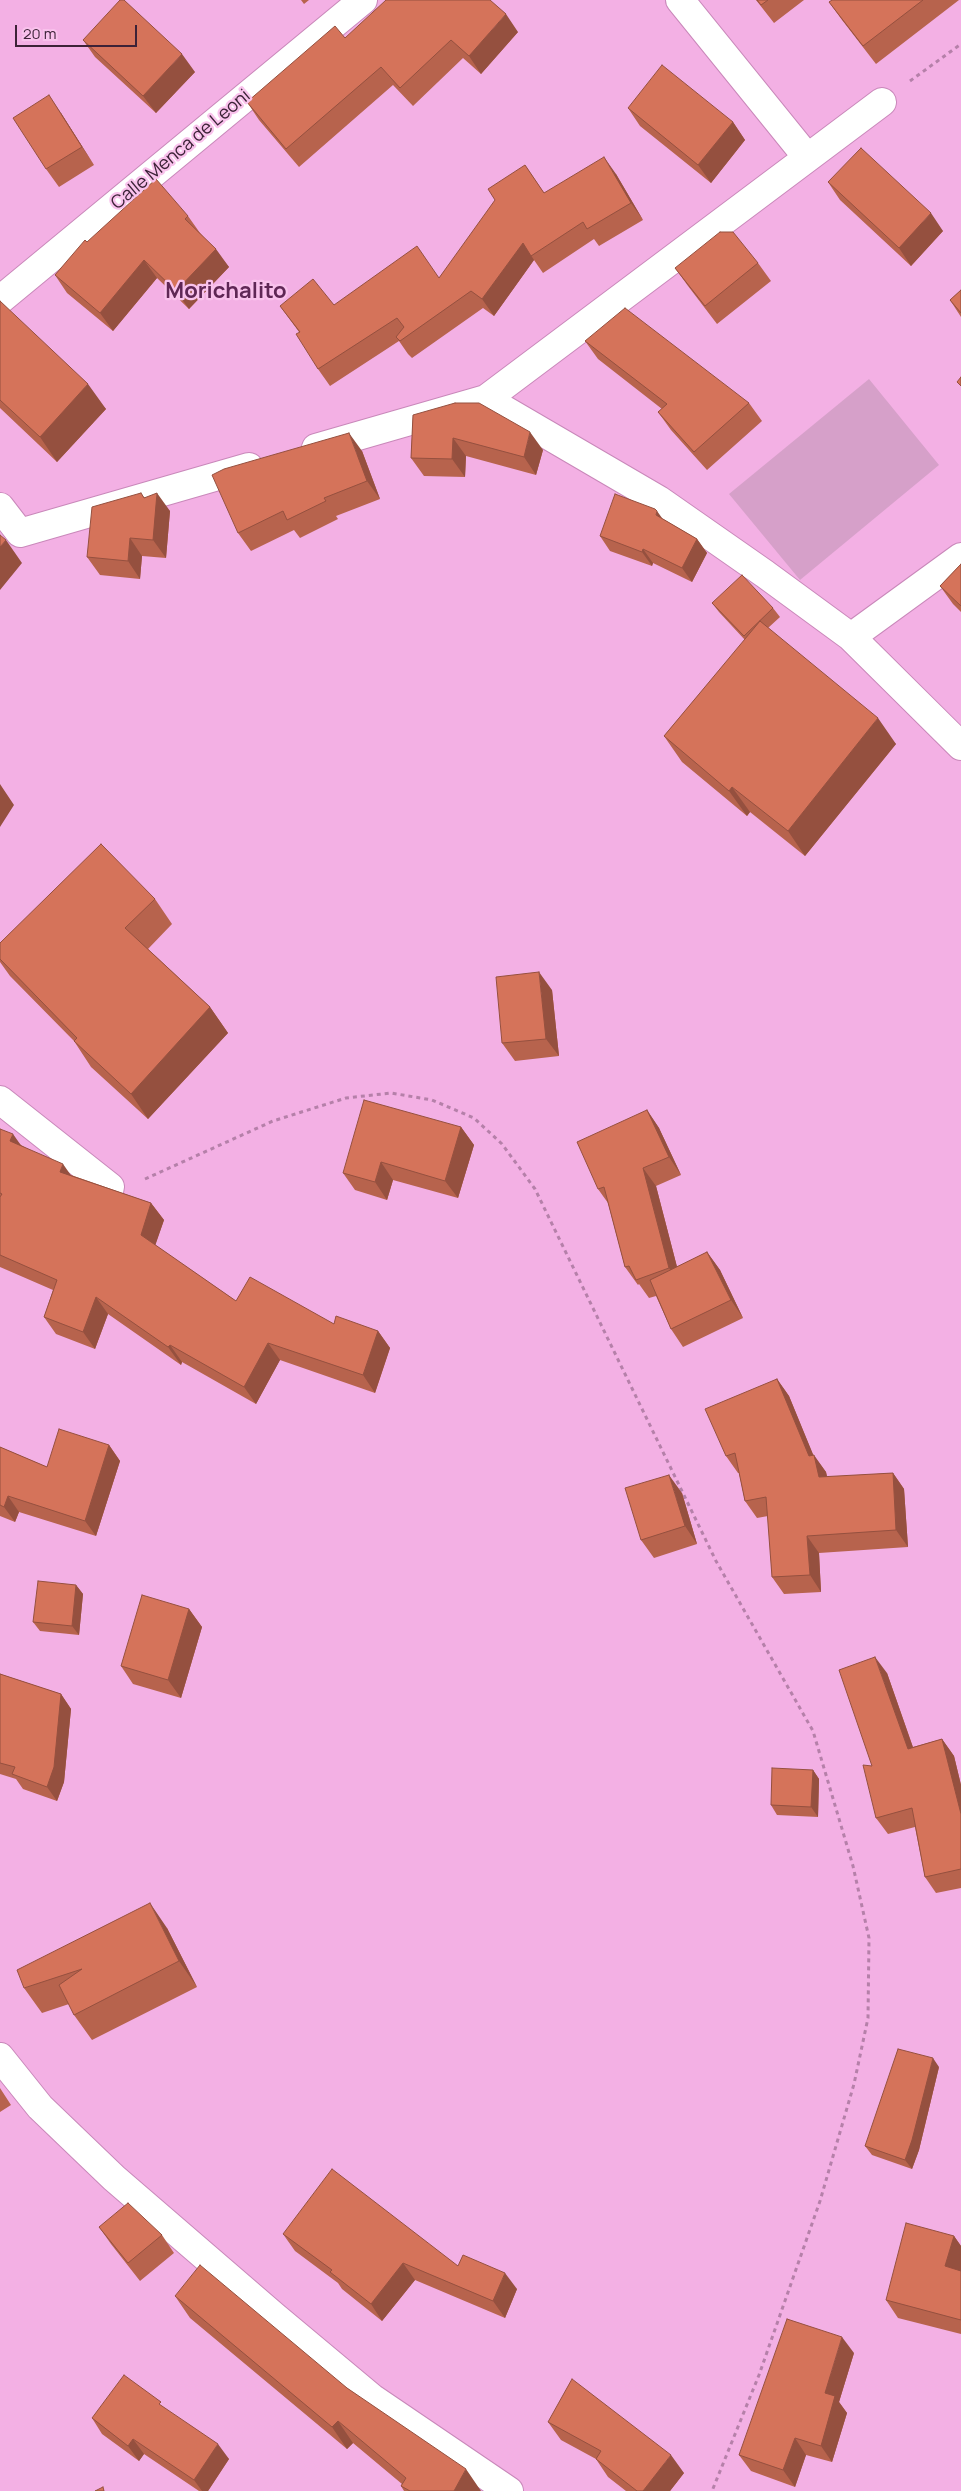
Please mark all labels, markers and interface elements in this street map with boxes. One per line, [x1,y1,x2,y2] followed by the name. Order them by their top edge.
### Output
[18,15,140,47] scale bar
[23,23,56,44] text: 20 m
[107,85,255,215] street label: Calle Menca de Leoni
[165,279,287,305] district label: Morichalito

